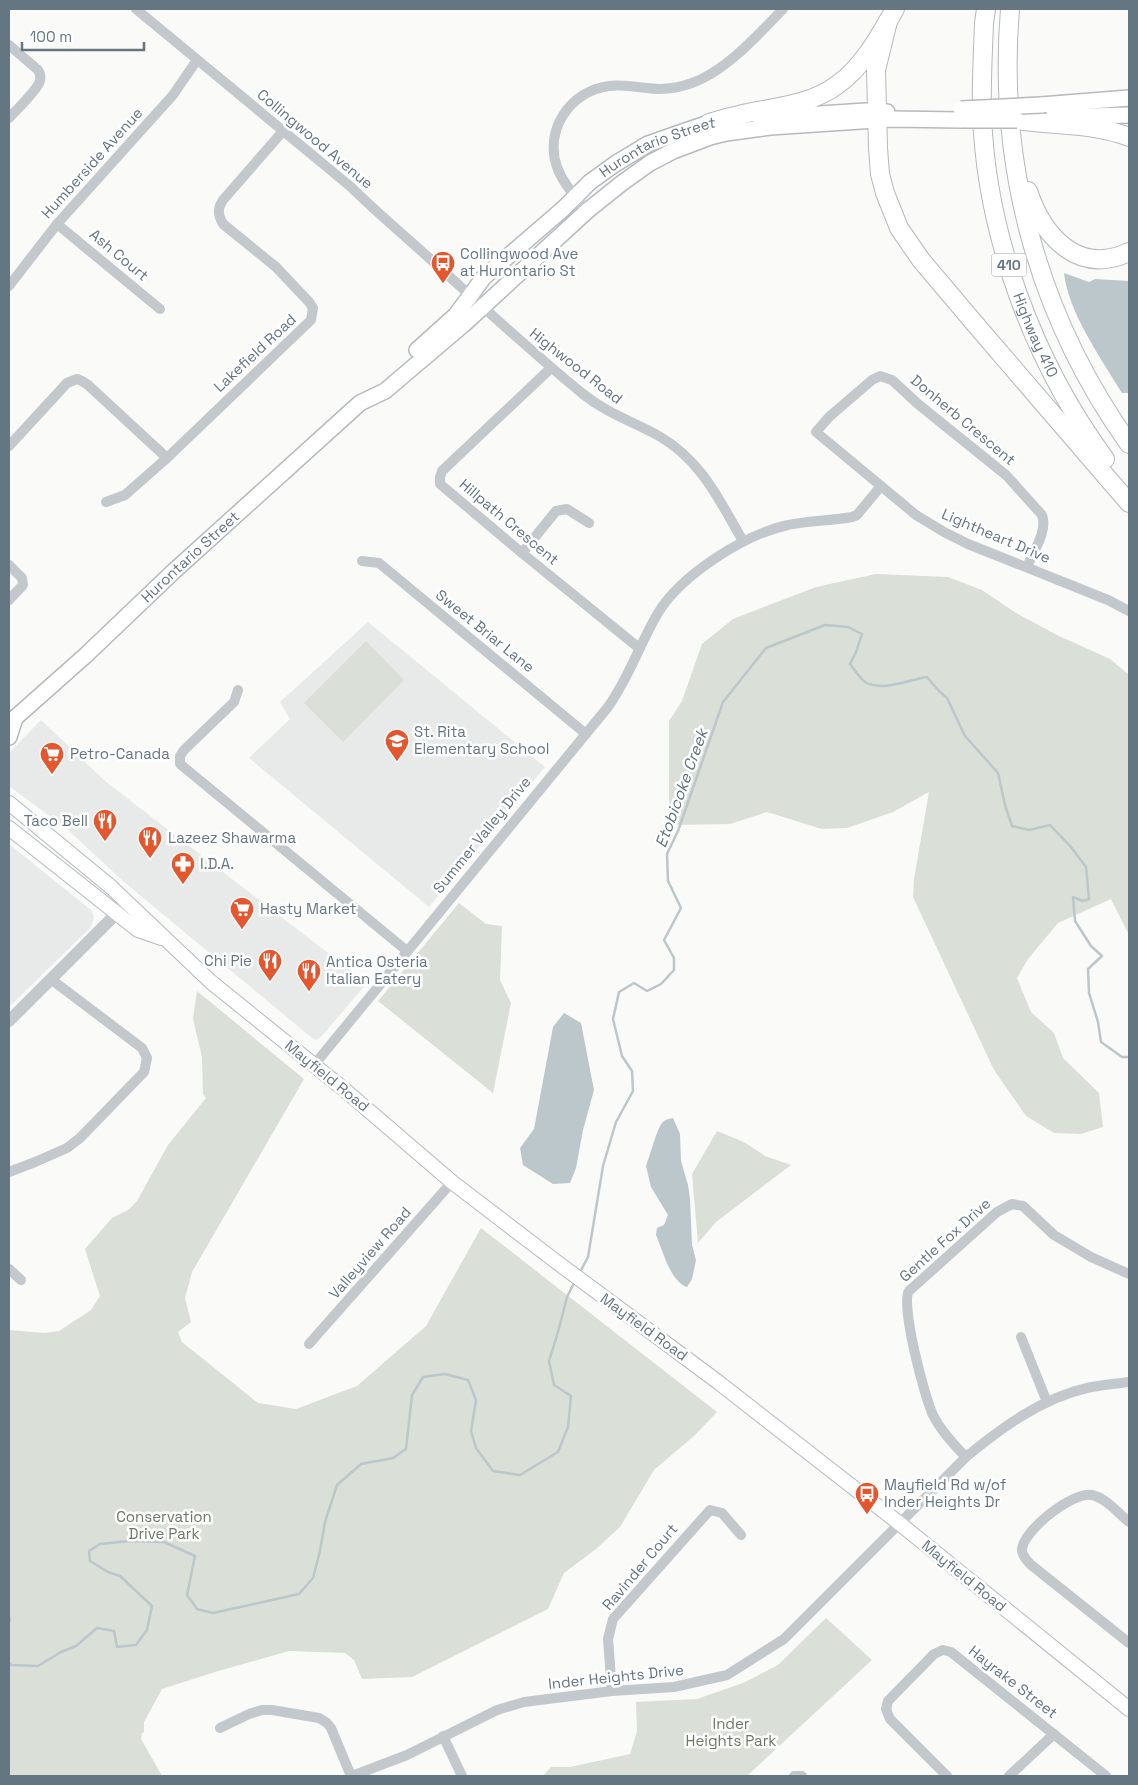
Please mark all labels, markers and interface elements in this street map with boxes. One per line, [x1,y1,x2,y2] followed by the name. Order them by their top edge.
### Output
[22,20,145,52] scale bar
[30,27,72,46] text: 100 m
[254,85,377,193] street label: Collingwood Avenue
[37,103,147,222] street label: Humberside Avenue
[595,112,716,181] street label: Hurontario Street
[86,225,153,285] street label: Ash Court
[460,244,578,280] place label: Collingwood Ave at Hurontario St
[430,250,456,284] bus stop icon: Collingwood Ave at Hurontario St
[992,254,1026,276] road number: 410
[1009,290,1063,380] street label: Highway 410
[209,310,300,396] street label: Lakefield Road
[526,323,627,408] street label: Highwood Road
[907,370,1020,469] street label: Donherb Crescent
[456,474,563,569] street label: Hillpath Crescent
[939,504,1054,567] street label: Lightheart Drive
[137,507,243,606] street label: Hurontario Street
[432,585,539,676] street label: Sweet Briar Lane
[414,722,550,758] place label: St. Rita Elementary School
[650,724,714,850] water label: Etobicoke Creek
[384,728,410,762] school or university icon: St. Rita Elementary School
[39,741,65,775] supermarket icon: Petro-Canada
[70,744,170,763] place label: Petro-Canada
[429,772,535,897] street label: Summer Valley Drive
[92,808,118,842] restaurant icon: Taco Bell
[24,811,88,830] place label: Taco Bell
[137,825,163,859] restaurant icon: Lazeez Shawarma
[168,828,296,847] place label: Lazeez Shawarma
[170,851,196,885] pharmacy icon: I.D.A.
[200,854,234,873] place label: I.D.A.
[229,896,255,930] supermarket icon: Hasty Market
[260,899,357,918] place label: Hasty Market
[257,948,283,982] restaurant icon: Chi Pie
[204,951,252,970] place label: Chi Pie
[326,952,428,988] place label: Antica Osteria Italian Eatery
[296,958,322,992] restaurant icon: Antica Osteria Italian Eatery
[281,1036,373,1116] street label: Mayfield Road
[895,1194,994,1286] street label: Gentle Fox Drive
[324,1203,415,1303] street label: Valleyview Road
[597,1289,692,1365] street label: Mayfield Road
[884,1475,1007,1511] place label: Mayfield Rd w/of Inder Heights Dr
[854,1481,880,1515] bus stop icon: Mayfield Rd w/of Inder Heights Dr
[116,1507,212,1543] park label: Conservation Drive Park
[598,1519,681,1614] street label: Ravinder Court
[918,1536,1010,1616] street label: Mayfield Road
[965,1641,1062,1722] street label: Hayrake Street
[547,1660,685,1693] street label: Inder Heights Drive
[686,1714,776,1750] park label: Inder Heights Park

